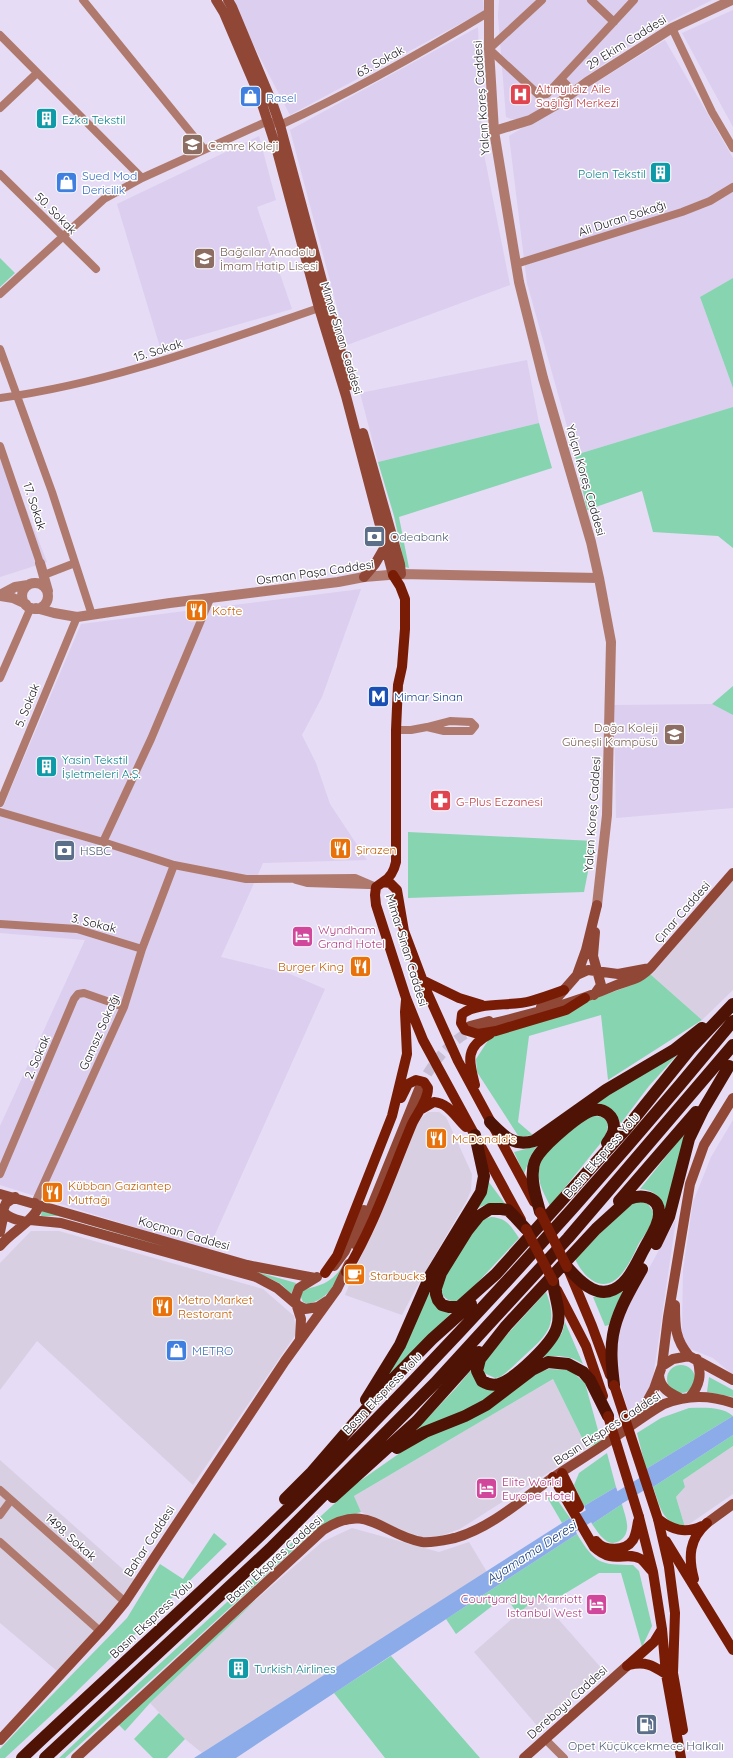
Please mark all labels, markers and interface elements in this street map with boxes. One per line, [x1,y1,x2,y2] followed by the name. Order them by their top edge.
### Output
[583,11,669,73] street label: 29 Ekim Caddesi
[470,40,492,156] street label: Yalçın Koreş Caddesi
[354,42,406,80] street label: 63. Sokak
[536,81,619,110] place label: Altınyıldız Aile Sağlığı Merkezi
[507,82,533,108] hospital icon: Altınyıldız Aile Sağlığı Merkezi
[238,84,264,110] shop icon: Rasel
[266,90,297,105] place label: Rasel
[33,106,59,132] building icon: Ezka Tekstil
[62,112,125,127] place label: Ezka Tekstil
[180,132,206,158] school or university icon: Cemre Koleji
[208,138,278,153] place label: Cemre Koleji
[648,160,674,186] building icon: Polen Tekstil
[578,166,646,181] place label: Polen Tekstil
[82,168,137,197] place label: Sued Mod Dericilik
[53,169,79,195] shop icon: Sued Mod Dericilik
[32,189,80,237] street label: 50. Sokak
[576,197,668,239] street label: Ali Duran Sokağı
[220,244,318,273] place label: Bağcılar Anadolu İmam Hatip Lisesi
[191,245,217,271] school or university icon: Bağcılar Anadolu İmam Hatip Lisesi
[318,280,366,396] street label: Mimar Sinan Caddesi
[132,335,184,365] street label: 15. Sokak
[563,423,609,537] street label: Yalçın Koreş Caddesi
[20,480,50,532] street label: 17. Sokak
[362,523,388,549] bank icon: Odeabank
[390,529,449,544] place label: Odeabank
[255,556,375,588] street label: Osman Paşa Caddesi
[183,597,209,623] restaurant icon: Kofte
[212,603,242,618] place label: Kofte
[11,681,43,729] street label: 5. Sokak
[366,683,392,709] metro station icon: Mimar Sinan
[394,689,463,704] place label: Mimar Sinan
[562,720,658,749] place label: Doğa Koleji Güneşli Kampüsü
[661,721,687,747] school or university icon: Doğa Koleji Güneşli Kampüsü
[62,752,141,781] place label: Yasin Tekstil İşletmeleri A.Ş.
[33,753,59,779] building icon: Yasin Tekstil İşletmeleri A.Ş.
[581,756,603,872] street label: Yalçın Koreş Caddesi
[428,788,454,814] pharmacy icon: G-Plus Eczanesi
[456,794,543,809] place label: G-Plus Eczanesi
[328,836,354,862] restaurant icon: Şirazen
[51,837,77,863] bank icon: HSBC
[356,842,396,857] place label: Şirazen
[80,843,111,858] place label: HSBC
[651,878,713,946] street label: Çınar Caddesi
[383,892,431,1008] street label: Mimar Sinan Caddesi
[70,910,118,936] street label: 3. Sokak
[318,922,385,951] place label: Wyndham Grand Hotel
[290,923,316,949] hotel icon: Wyndham Grand Hotel
[347,953,373,979] restaurant icon: Burger King
[278,959,344,974] place label: Burger King
[76,992,122,1072] street label: Gamsız Sokağı
[21,1033,53,1081] street label: 2. Sokak
[560,1109,642,1201] street label: Basın Ekspress Yolu
[423,1125,449,1151] restaurant icon: McDonald's
[452,1131,517,1146] place label: McDonald's
[68,1178,171,1207] place label: Kübban Gaziantep Mutfağı
[40,1179,66,1205] restaurant icon: Kübban Gaziantep Mutfağı
[137,1213,231,1253] street label: Koçman Caddesi
[341,1262,367,1288] cafe icon: Starbucks
[370,1268,425,1283] place label: Starbucks
[178,1292,252,1321] place label: Metro Market Restorant
[149,1293,175,1319] restaurant icon: Metro Market Restorant
[164,1337,190,1363] shop icon: METRO
[192,1343,233,1358] place label: METRO
[339,1349,425,1437] street label: Basın Ekspress Yolu
[551,1388,663,1468] street label: Basın Ekspres Caddesi
[502,1474,574,1503] place label: Elite World Europe Hotel
[473,1475,499,1501] hotel icon: Elite World Europe Hotel
[120,1503,178,1579] street label: Bahar Caddesi
[43,1510,99,1564] street label: 1498. Sokak
[223,1512,325,1606] street label: Basın Ekspres Caddesi
[483,1516,581,1587] water label: Ayamama Deresi
[106,1577,196,1661] street label: Basın Ekspress Yolu
[461,1591,582,1620] place label: Courtyard by Marriott Istanbul West
[584,1592,610,1618] hotel icon: Courtyard by Marriott Istanbul West
[226,1655,252,1681] building icon: Turkish Airlines
[254,1661,336,1676] place label: Turkish Airlines
[524,1662,610,1742] street label: Dereboyu Caddesi
[633,1711,659,1737] fuel station icon: Opet Küçükçekmece Halkalı
[568,1738,724,1753] place label: Opet Küçükçekmece Halkalı

